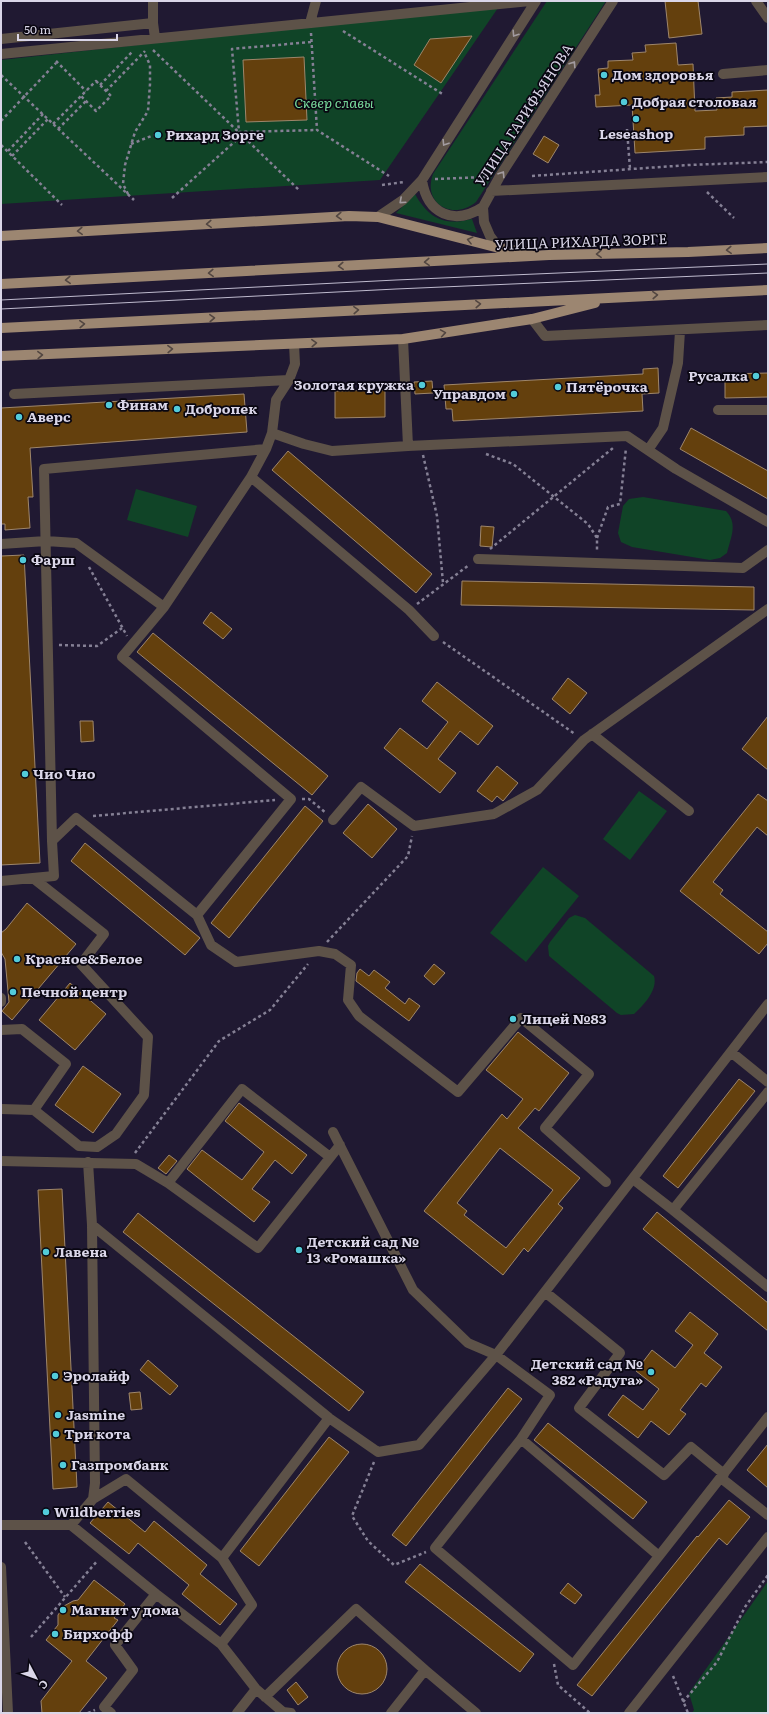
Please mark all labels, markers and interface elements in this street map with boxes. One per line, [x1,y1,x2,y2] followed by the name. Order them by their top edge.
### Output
[18,16,117,42] scale bar
[24,20,51,38] text: 50 m
[512,30,520,37] one-way arrow
[469,39,577,190] street label: УЛИЦА ГАРИФЬЯНОВА
[568,61,575,68] one-way arrow
[612,64,713,84] place label: Дом здоровья
[599,70,609,80] marker: Дом здоровья
[632,91,757,111] place label: Добрая столовая
[294,92,374,112] park label: Сквер славы
[619,97,629,107] marker: Добрая столовая
[631,114,641,124] marker: Leseashop
[599,123,673,143] place label: Leseashop
[166,124,264,144] place label: Рихард Зорге
[153,130,163,140] marker: Рихард Зорге
[442,139,449,146] one-way arrow
[497,171,504,178] one-way arrow
[399,196,406,203] one-way arrow
[336,212,342,221] one-way arrow
[206,219,212,228] one-way arrow
[77,227,83,236] one-way arrow
[494,228,668,254] street label: УЛИЦА РИХАРДА ЗОРГЕ
[467,237,473,245] one-way arrow
[726,246,732,254] one-way arrow
[596,250,602,258] one-way arrow
[424,257,430,266] one-way arrow
[338,262,344,271] one-way arrow
[208,269,214,277] one-way arrow
[65,276,71,285] one-way arrow
[652,291,658,300] one-way arrow
[475,300,481,309] one-way arrow
[353,306,359,315] one-way arrow
[209,313,215,322] one-way arrow
[79,320,85,328] one-way arrow
[440,329,446,338] one-way arrow
[311,338,317,347] one-way arrow
[167,345,173,353] one-way arrow
[37,350,43,359] one-way arrow
[688,365,749,385] place label: Русалка
[751,371,761,381] marker: Русалка
[294,374,415,394] place label: Золотая кружка
[566,376,649,396] place label: Пятёрочка
[417,380,427,390] marker: Золотая кружка
[553,382,563,392] marker: Пятёрочка
[433,383,506,403] place label: Управдом
[509,389,519,399] marker: Управдом
[117,394,168,414] place label: Финам
[185,398,257,418] place label: Добропек
[104,400,114,410] marker: Финам
[172,404,182,414] marker: Добропек
[27,406,71,426] place label: Аверс
[14,412,24,422] marker: Аверс
[31,549,75,569] place label: Фарш
[18,555,28,565] marker: Фарш
[33,763,96,783] place label: Чио Чио
[20,769,30,779] marker: Чио Чио
[25,948,142,968] place label: Красное&Белое
[12,954,22,964] marker: Красное&Белое
[21,981,127,1001] place label: Печной центр
[8,987,18,997] marker: Печной центр
[521,1008,607,1028] place label: Лицей №83
[508,1014,518,1024] marker: Лицей №83
[307,1231,419,1267] place label: Детский сад № 13 «Ромашка»
[54,1241,108,1261] place label: Лавена
[294,1245,304,1255] marker: Детский сад № 13 «Ромашка»
[41,1247,51,1257] marker: Лавена
[531,1353,643,1389] place label: Детский сад № 382 «Радуга»
[63,1365,130,1385] place label: Эролайф
[646,1367,656,1377] marker: Детский сад № 382 «Радуга»
[50,1371,60,1381] marker: Эролайф
[66,1404,125,1424] place label: Jasmine
[53,1410,63,1420] marker: Jasmine
[64,1423,131,1443] place label: Три кота
[51,1429,61,1439] marker: Три кота
[71,1454,169,1474] place label: Газпромбанк
[58,1460,68,1470] marker: Газпромбанк
[54,1501,141,1521] place label: Wildberries
[41,1507,51,1517] marker: Wildberries
[71,1599,180,1619] place label: Магнит у дома
[58,1605,68,1615] marker: Магнит у дома
[63,1623,133,1643] place label: Бирхофф
[50,1629,60,1639] marker: Бирхофф
[16,1658,56,1698] north arrow
[36,1677,53,1694] text: С

